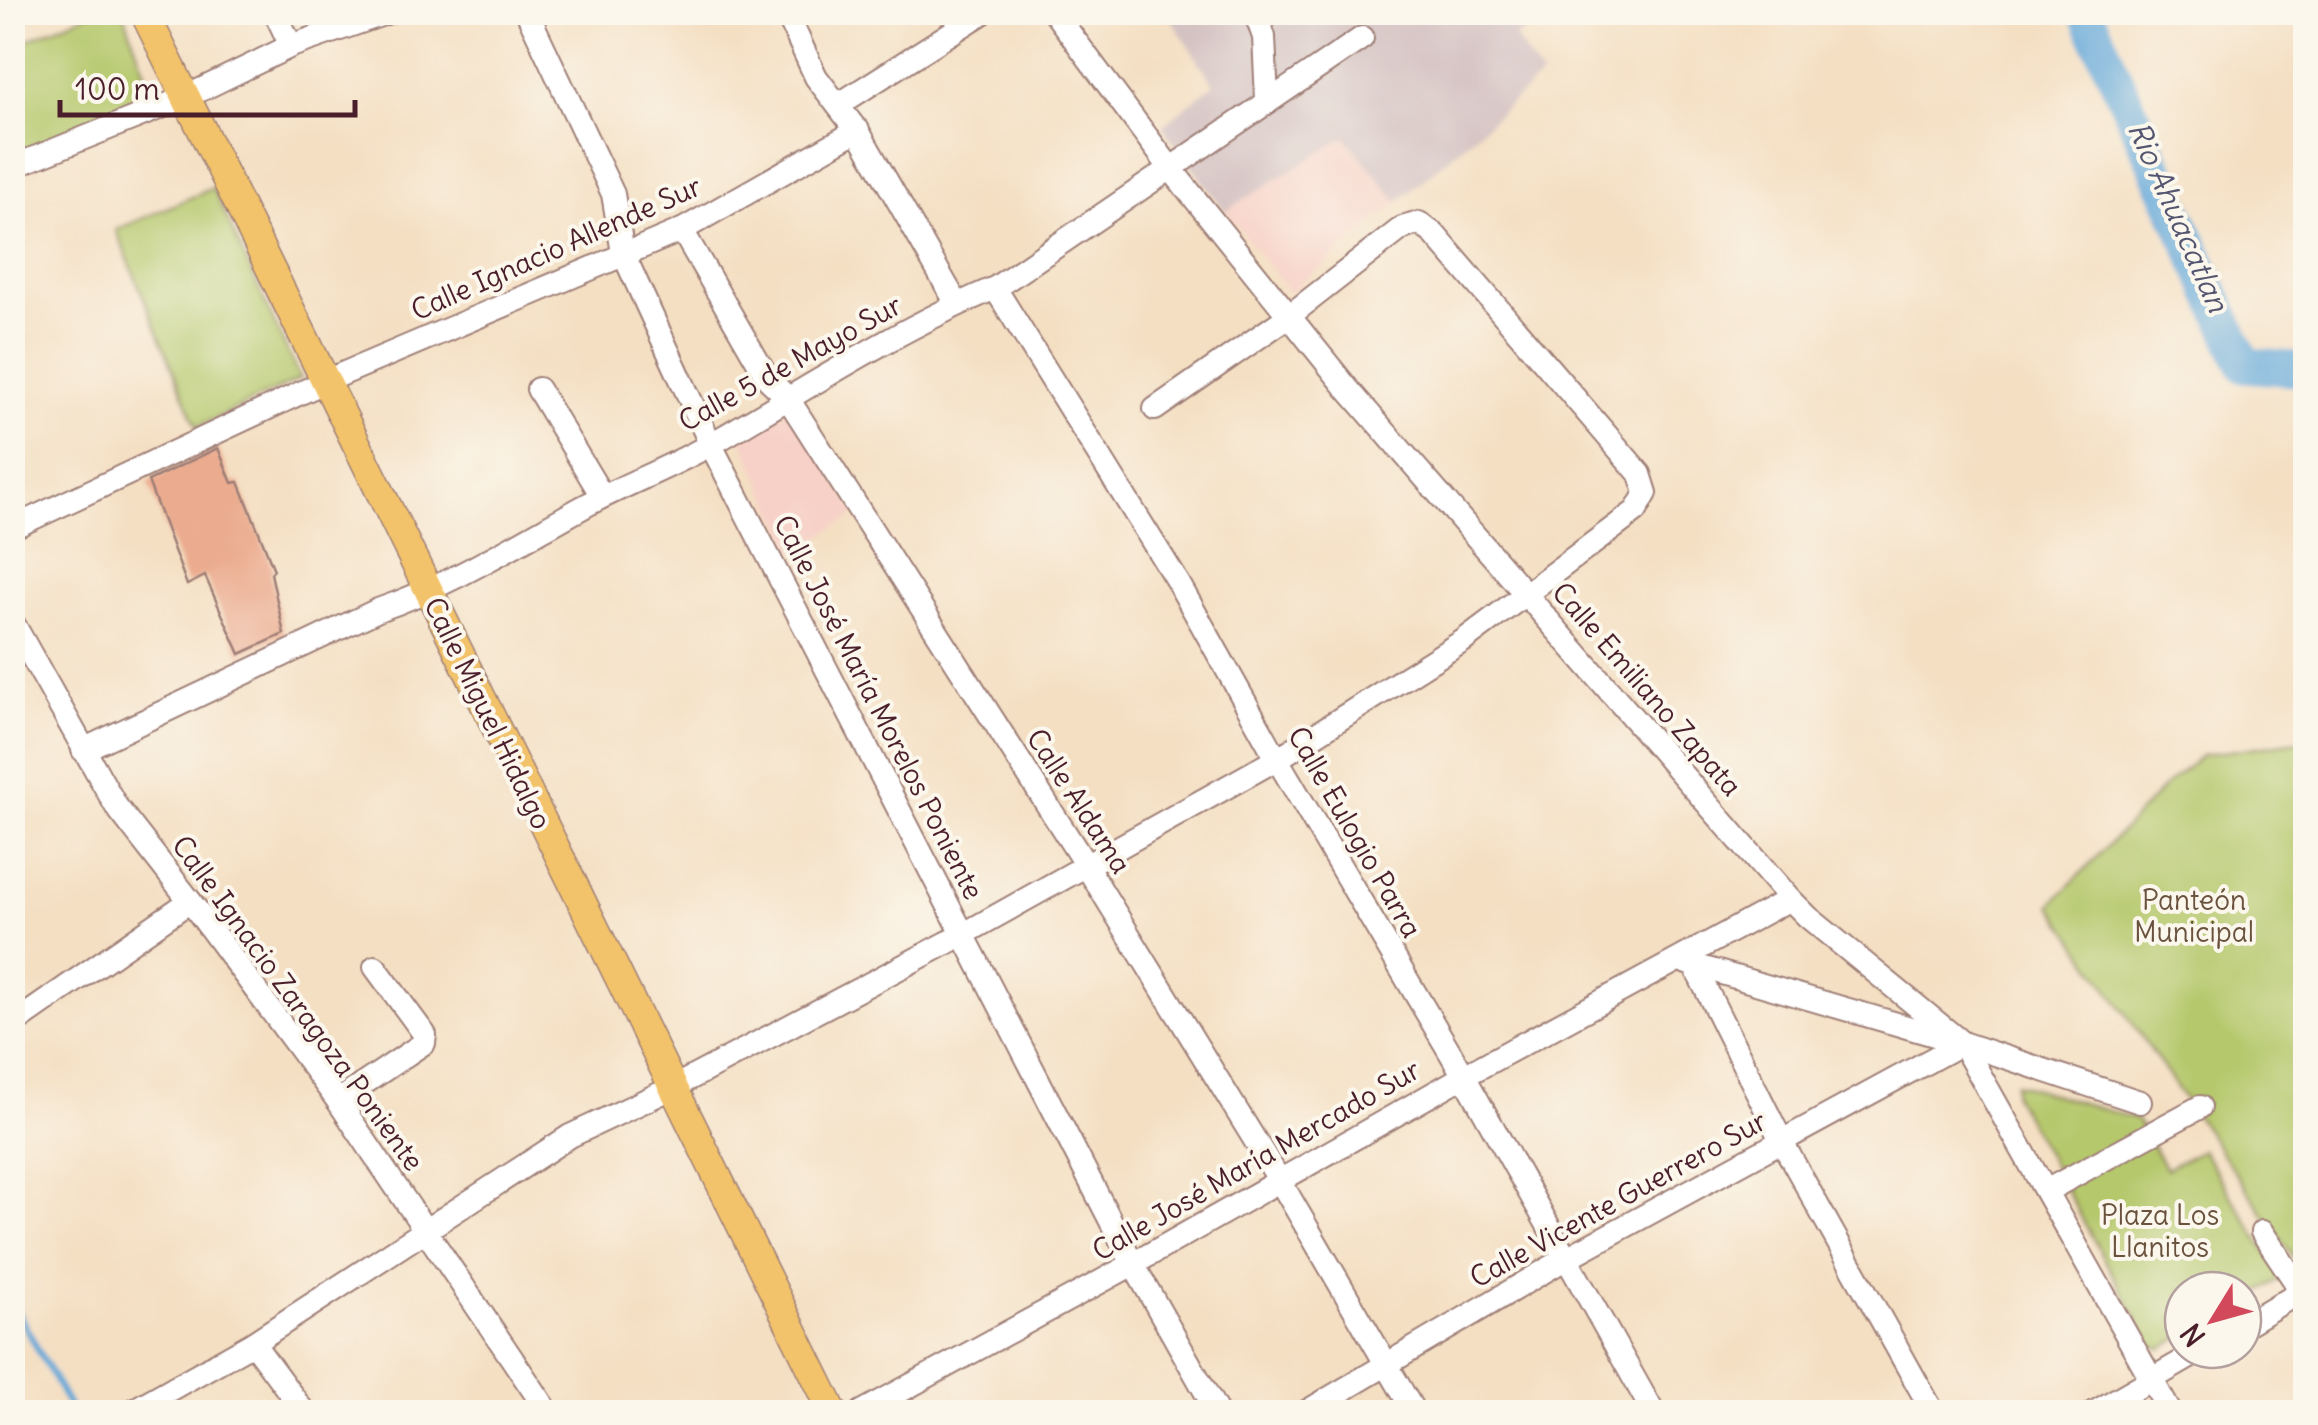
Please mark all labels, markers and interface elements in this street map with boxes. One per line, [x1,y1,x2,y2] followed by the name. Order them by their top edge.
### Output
[60,55,355,117] scale bar
[75,70,160,108] text: 100 m
[2120,116,2238,318] water label: Rio Ahuacatlan
[405,168,707,328] street label: Calle Ignacio Allende Sur
[672,287,908,439] street label: Calle 5 de Mayo Sur
[766,509,992,905] street label: Calle José María Morelos Poniente
[1544,575,1750,803] street label: Calle Emiliano Zapata
[416,591,560,835] street label: Calle Miguel Hidalgo
[1280,720,1430,944] street label: Calle Eulogio Parra
[1019,722,1139,880] street label: Calle Aldama
[164,828,432,1178] street label: Calle Ignacio Zaragoza Poniente
[2134,882,2254,950] park label: Panteón Municipal
[1086,1051,1426,1269] street label: Calle José María Mercado Sur
[1463,1102,1773,1296] street label: Calle Vicente Guerrero Sur
[2101,1197,2219,1265] park label: Plaza Los Llanitos
[2163,1270,2263,1370] north arrow
[2173,1316,2213,1354] text: N

